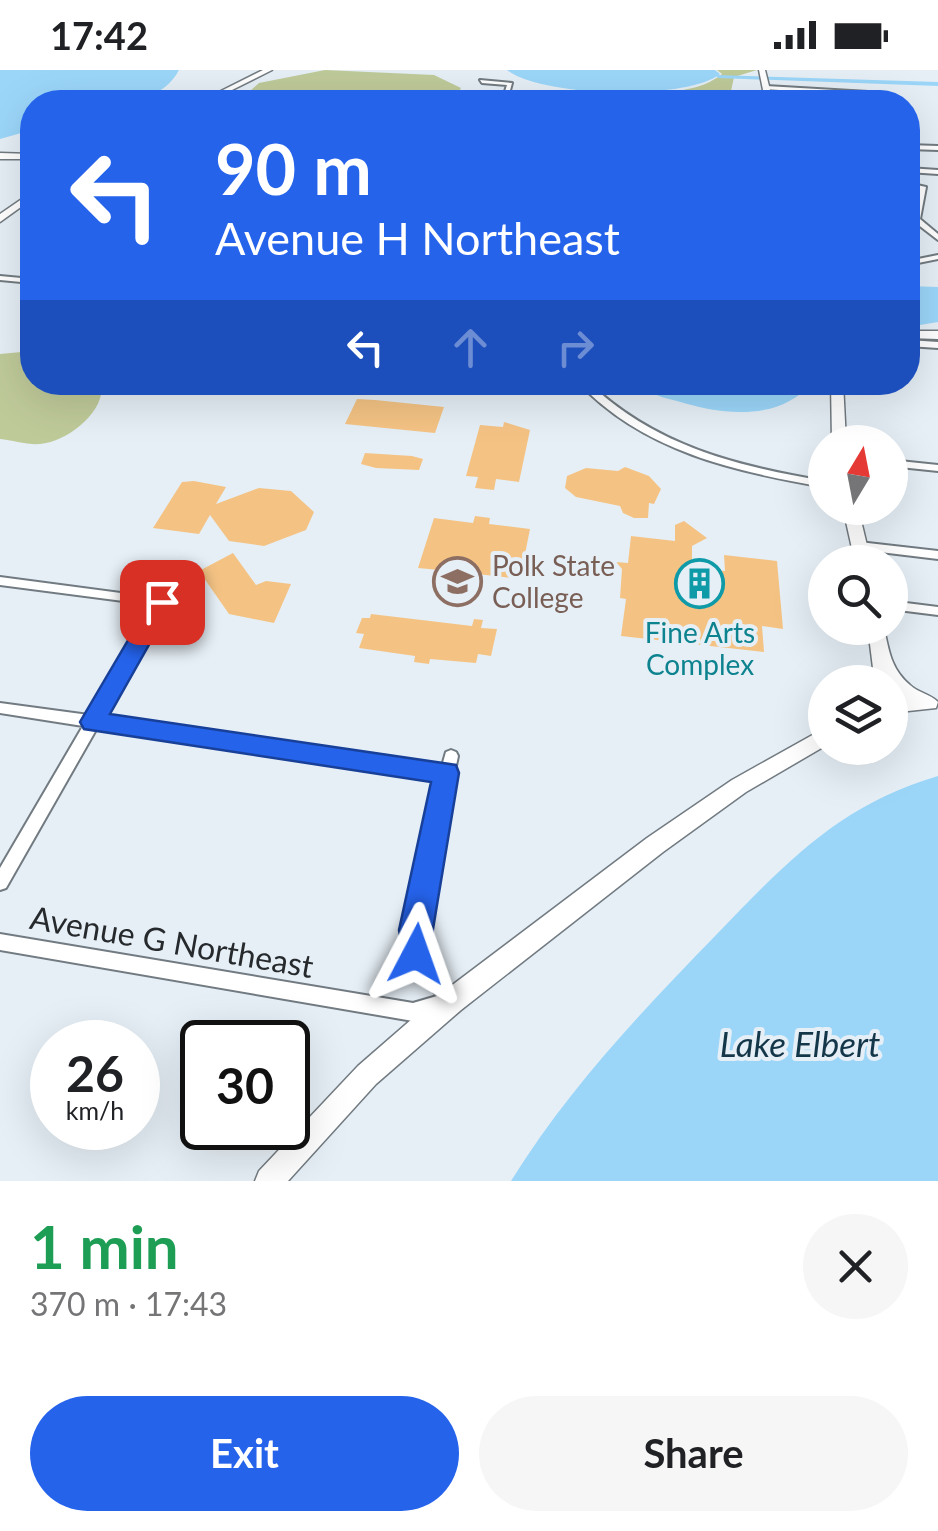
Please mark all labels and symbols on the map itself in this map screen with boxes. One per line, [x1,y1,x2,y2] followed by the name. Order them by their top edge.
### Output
[808,425,908,525] north arrow
[492,548,615,614] place label: Polk State College
[431,555,483,607] school or university icon: Polk State College
[674,558,726,610] building icon: Fine Arts Complex
[120,560,205,645] pin
[645,615,755,681] place label: Fine Arts Complex
[27,897,317,985] street label: Avenue G Northeast
[364,902,468,1006] position arrow
[180,1020,310,1150] speed limit sign: 30
[720,1022,880,1064] water label: Lake Elbert

